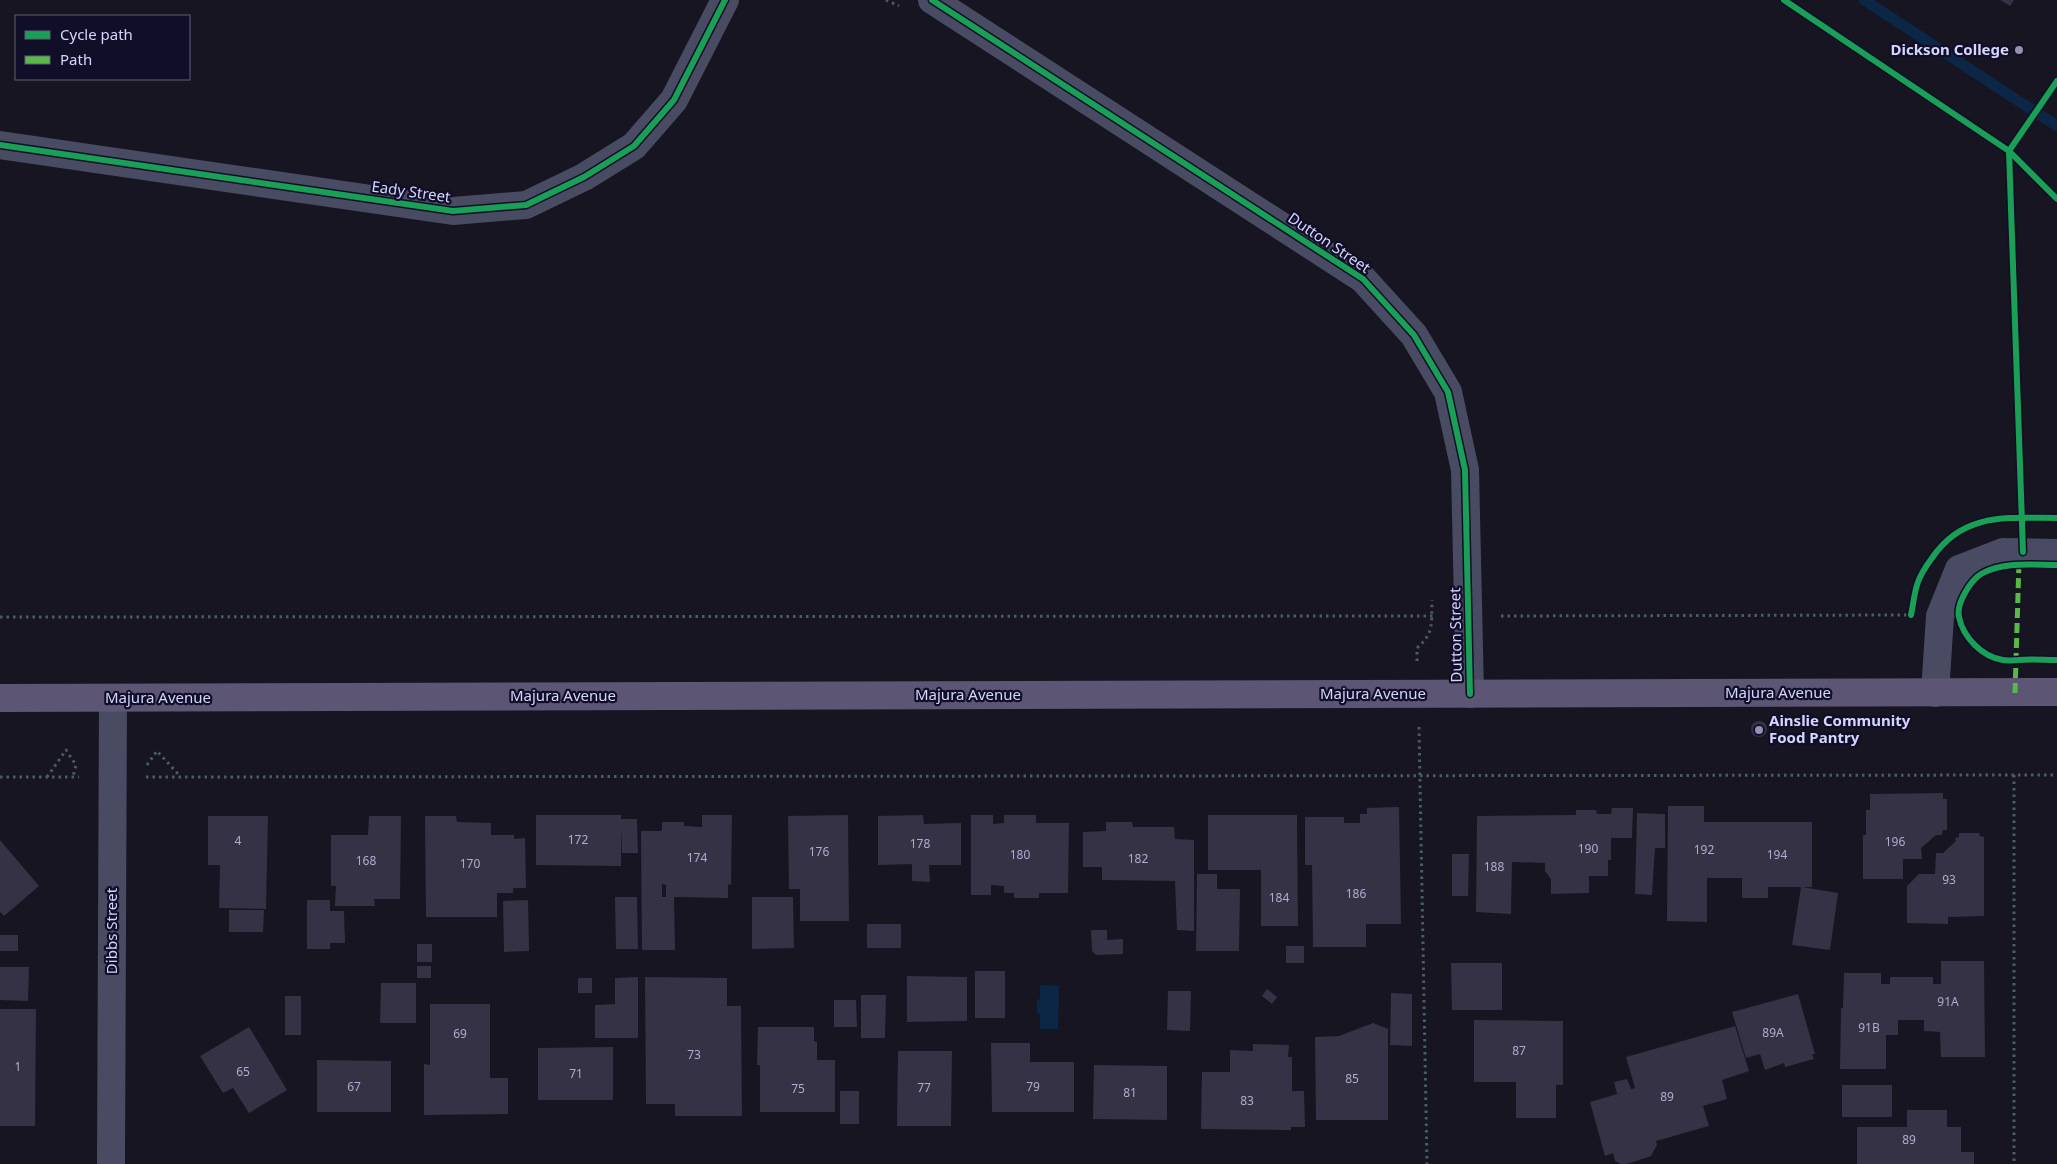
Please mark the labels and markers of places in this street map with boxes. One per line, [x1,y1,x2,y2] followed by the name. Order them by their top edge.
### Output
[1891,39,2009,59] place label: Dickson College
[2013,44,2025,56] marker: Dickson College
[1769,710,1911,747] place label: Ainslie Community Food Pantry
[1753,724,1765,736] marker: Ainslie Community Food Pantry

